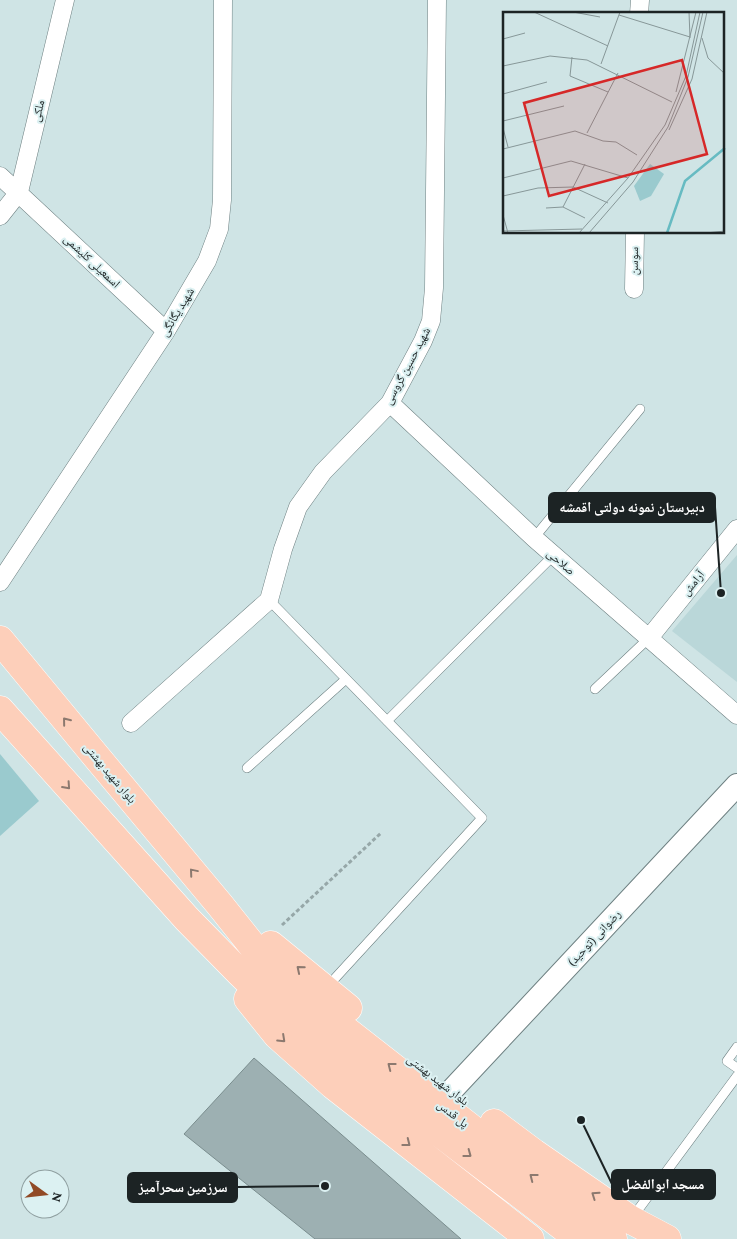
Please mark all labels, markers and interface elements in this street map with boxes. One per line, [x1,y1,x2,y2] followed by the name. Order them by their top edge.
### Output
[503,12,724,234] inset map
[29,99,47,123] street label: ملکی
[61,231,123,291] street label: اسمعیلی کلیشمی
[627,247,641,275] street label: سوسن
[157,285,197,339] street label: شهید یگانگی
[381,325,433,407] street label: شهید حسین گروسی
[549,493,715,522] callout: دبیرستان نمونه دولتی اقمشه
[559,499,705,516] text: دبیرستان نمونه دولتی اقمشه
[544,546,578,578] street label: صلاحی
[679,567,708,598] street label: آرامش
[64,718,72,727] one-way arrow
[80,740,139,806] street label: بلوار شهید بهشتی
[61,780,70,789] one-way arrow
[190,869,199,878] one-way arrow
[564,907,624,969] street label: رضوانی (توحید)
[297,966,306,975] one-way arrow
[276,1033,285,1042] one-way arrow
[404,1051,472,1109] street label: بلوار شهید بهشتی
[388,1063,397,1072] one-way arrow
[434,1097,472,1131] street label: پل قدس
[401,1138,410,1147] one-way arrow
[462,1148,472,1157] one-way arrow
[20,1169,70,1219] north arrow
[612,1170,715,1199] callout: مسجد ابوالفضل
[128,1173,237,1202] callout: سرزمین سحرآمیز
[530,1174,539,1182] one-way arrow
[622,1176,704,1193] text: مسجد ابوالفضل
[137,1179,228,1196] text: سرزمین سحرآمیز
[48,1191,67,1204] text: N
[592,1192,601,1201] one-way arrow

